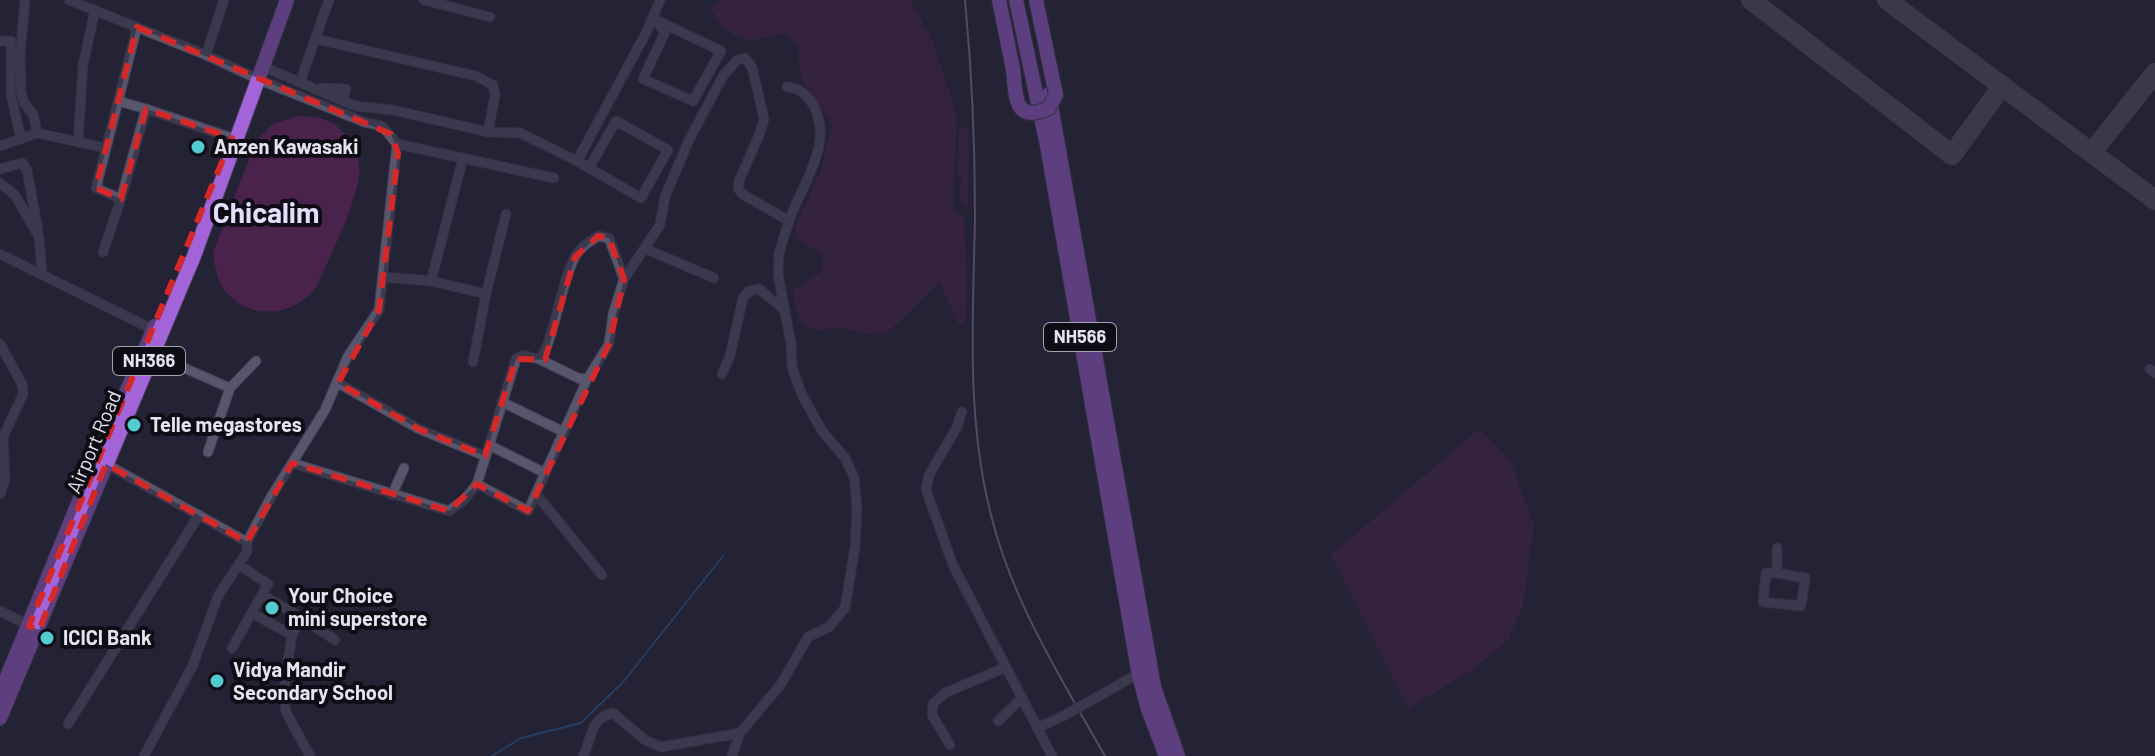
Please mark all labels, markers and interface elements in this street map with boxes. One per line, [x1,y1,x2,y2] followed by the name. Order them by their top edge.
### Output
[214,134,358,158] place label: Anzen Kawasaki
[189,138,207,156] marker: Anzen Kawasaki
[213,195,319,229] district label: Chicalim
[1044,323,1116,351] road number: NH566
[113,347,185,375] road number: NH366
[61,387,125,497] street label: Airport Road
[150,412,302,436] place label: Telle megastores
[125,416,143,434] marker: Telle megastores
[288,583,428,630] place label: Your Choice mini superstore
[263,599,281,617] marker: Your Choice mini superstore
[63,625,152,649] place label: ICICI Bank
[38,629,56,647] marker: ICICI Bank
[233,657,393,704] place label: Vidya Mandir Secondary School
[208,672,226,690] marker: Vidya Mandir Secondary School

